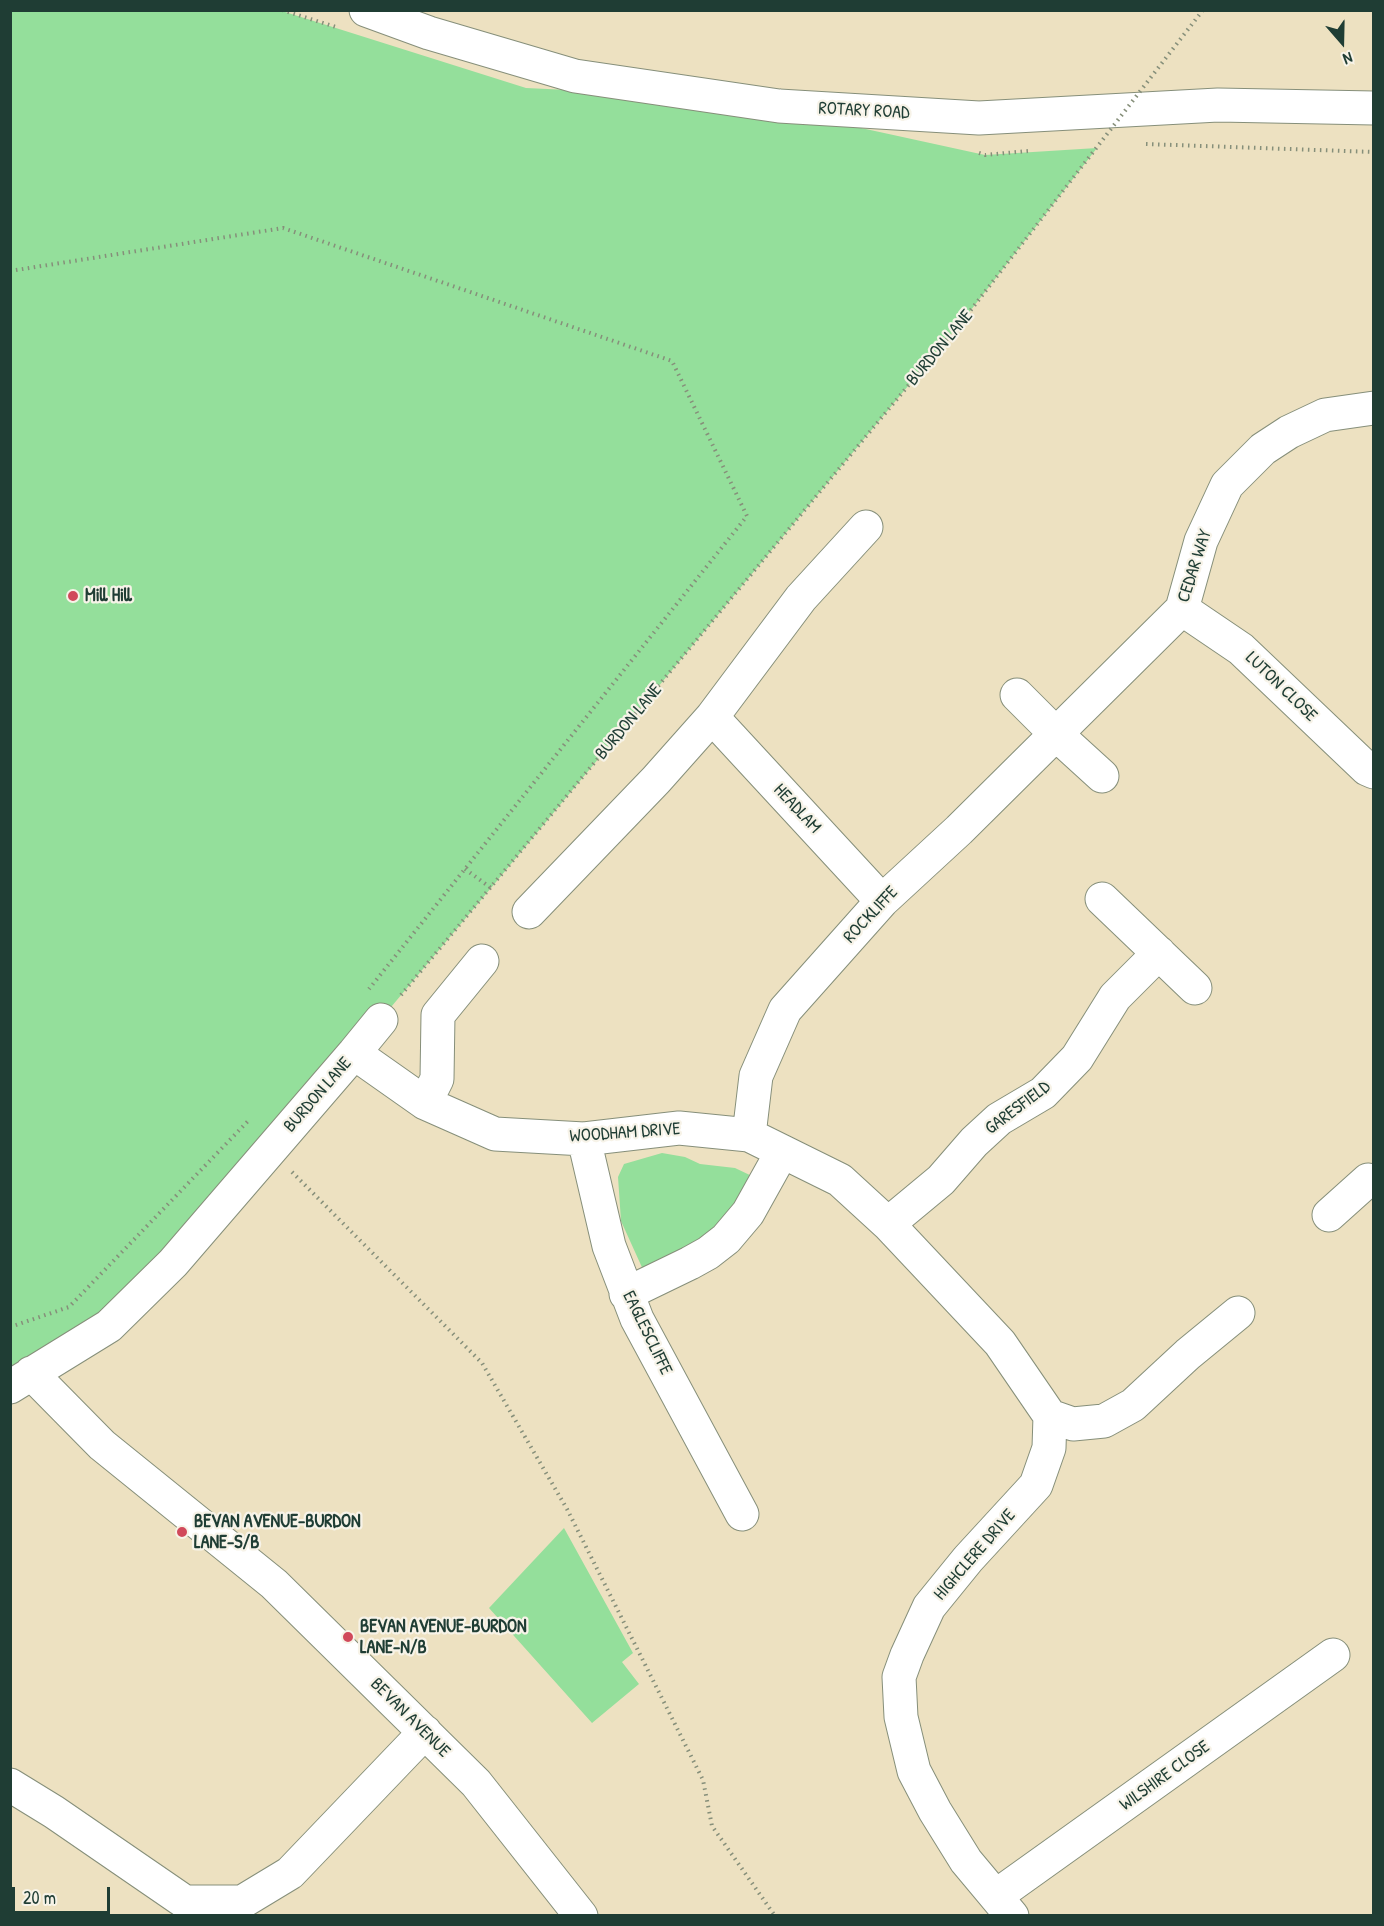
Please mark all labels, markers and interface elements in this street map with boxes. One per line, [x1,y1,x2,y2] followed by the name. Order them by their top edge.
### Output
[1312,12,1372,72] north arrow
[1340,47,1356,71] text: N
[818,98,910,124] street label: ROTARY ROAD
[902,306,978,390] street label: BURDON LANE
[1173,527,1217,605] street label: CEDAR WAY
[85,585,132,607] place label: Mill Hill
[66,589,80,603] marker: Mill Hill
[1241,647,1321,727] street label: LUTON CLOSE
[591,680,667,764] street label: BURDON LANE
[769,780,825,838] street label: HEADLAM
[839,882,903,948] street label: ROCKLIFFE
[280,1053,356,1137] street label: BURDON LANE
[981,1077,1055,1139] street label: GARESFIELD
[569,1118,681,1148] street label: WOODHAM DRIVE
[617,1288,677,1378] street label: EAGLESCLIFFE
[930,1505,1020,1605] street label: HIGHCLERE DRIVE
[194,1511,361,1553] place label: BEVAN AVENUE-BURDON LANE-S/B
[175,1525,189,1539] marker: BEVAN AVENUE-BURDON LANE-S/B
[360,1616,527,1658] place label: BEVAN AVENUE-BURDON LANE-N/B
[341,1630,355,1644] marker: BEVAN AVENUE-BURDON LANE-N/B
[366,1674,454,1762] street label: BEVAN AVENUE
[1116,1736,1214,1816] street label: WILSHIRE CLOSE
[15,1875,112,1913] scale bar
[23,1885,56,1910] text: 20 m

